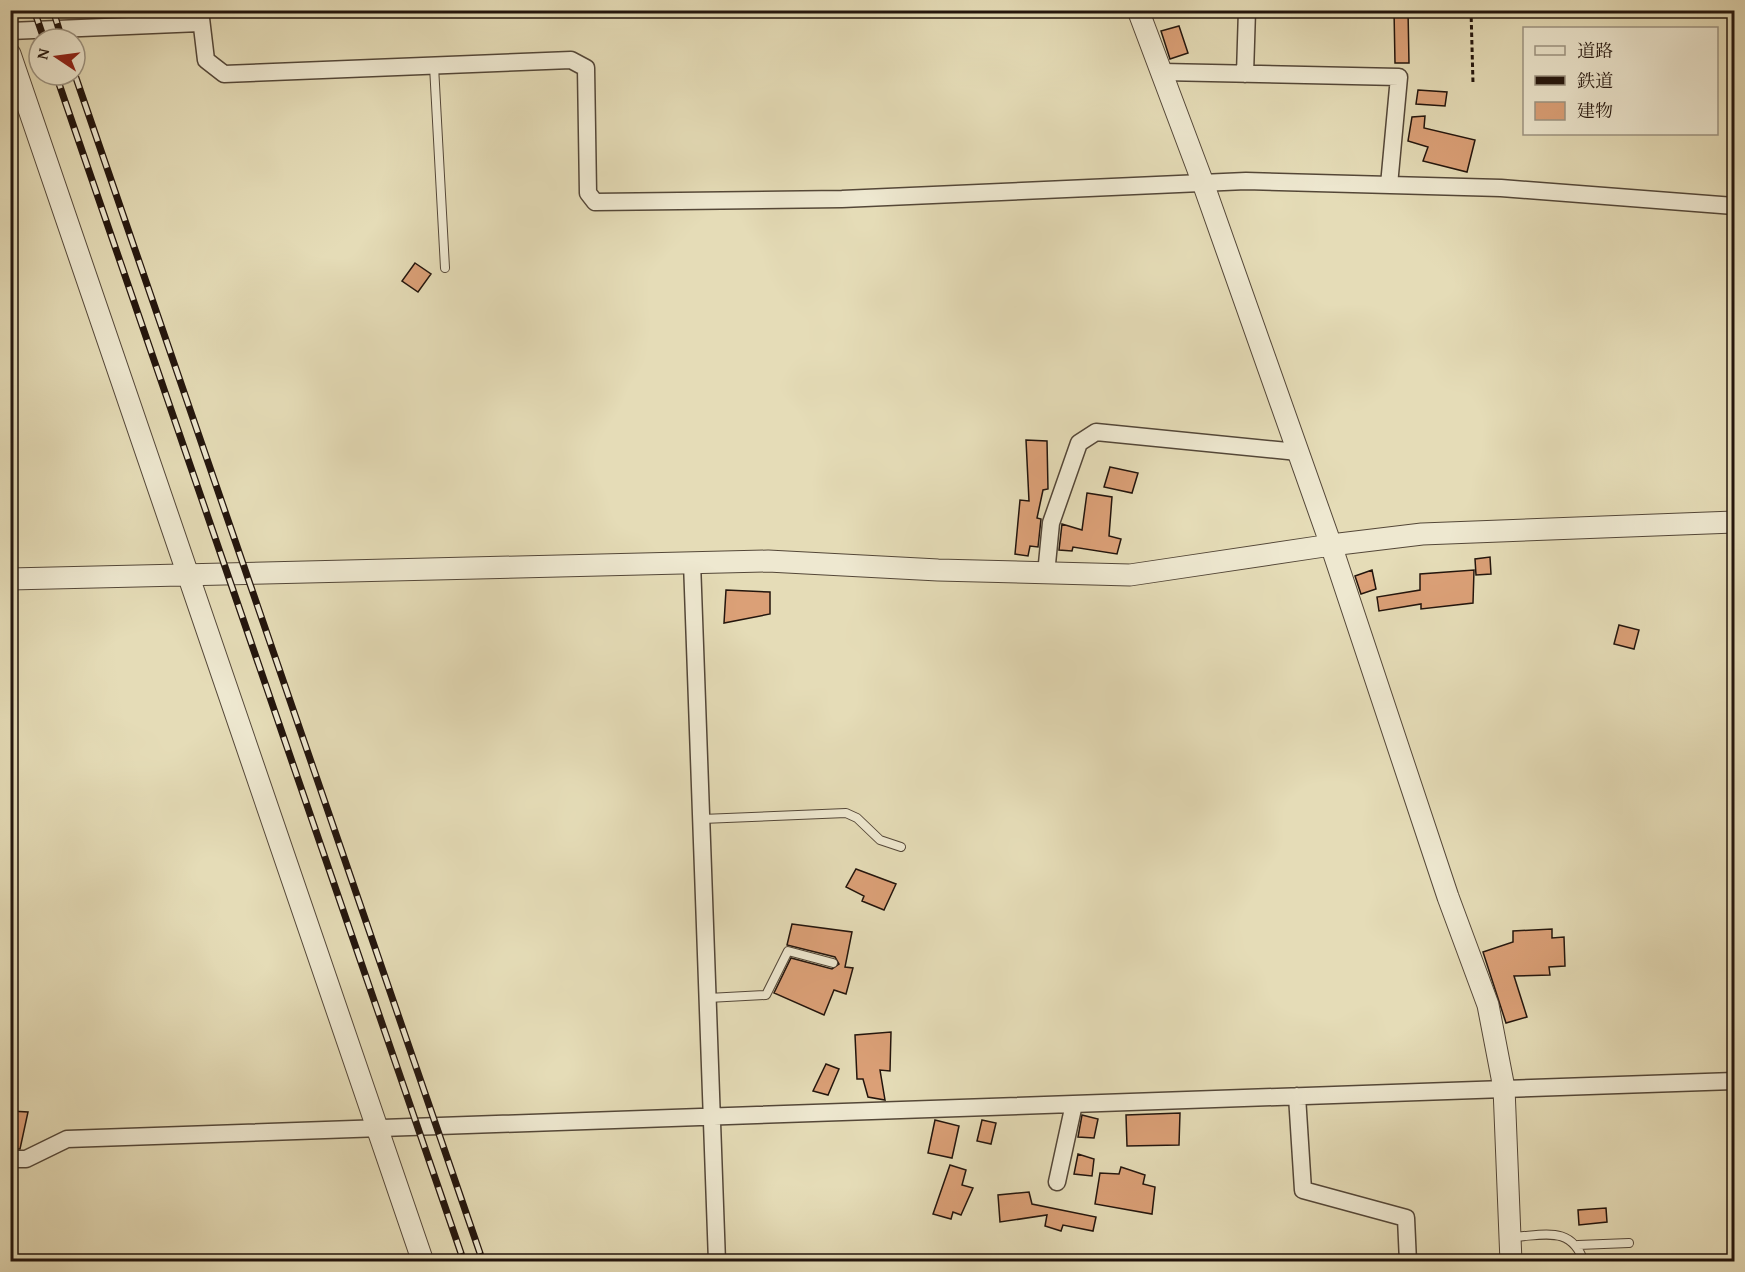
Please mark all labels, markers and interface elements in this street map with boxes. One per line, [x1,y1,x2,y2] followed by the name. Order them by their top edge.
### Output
[27,27,87,87] north arrow
[1523,27,1718,135] legend
[1577,37,1613,64] text: 道路
[29,45,55,62] text: N
[1577,67,1613,94] text: 鉄道
[1577,97,1613,124] text: 建物

